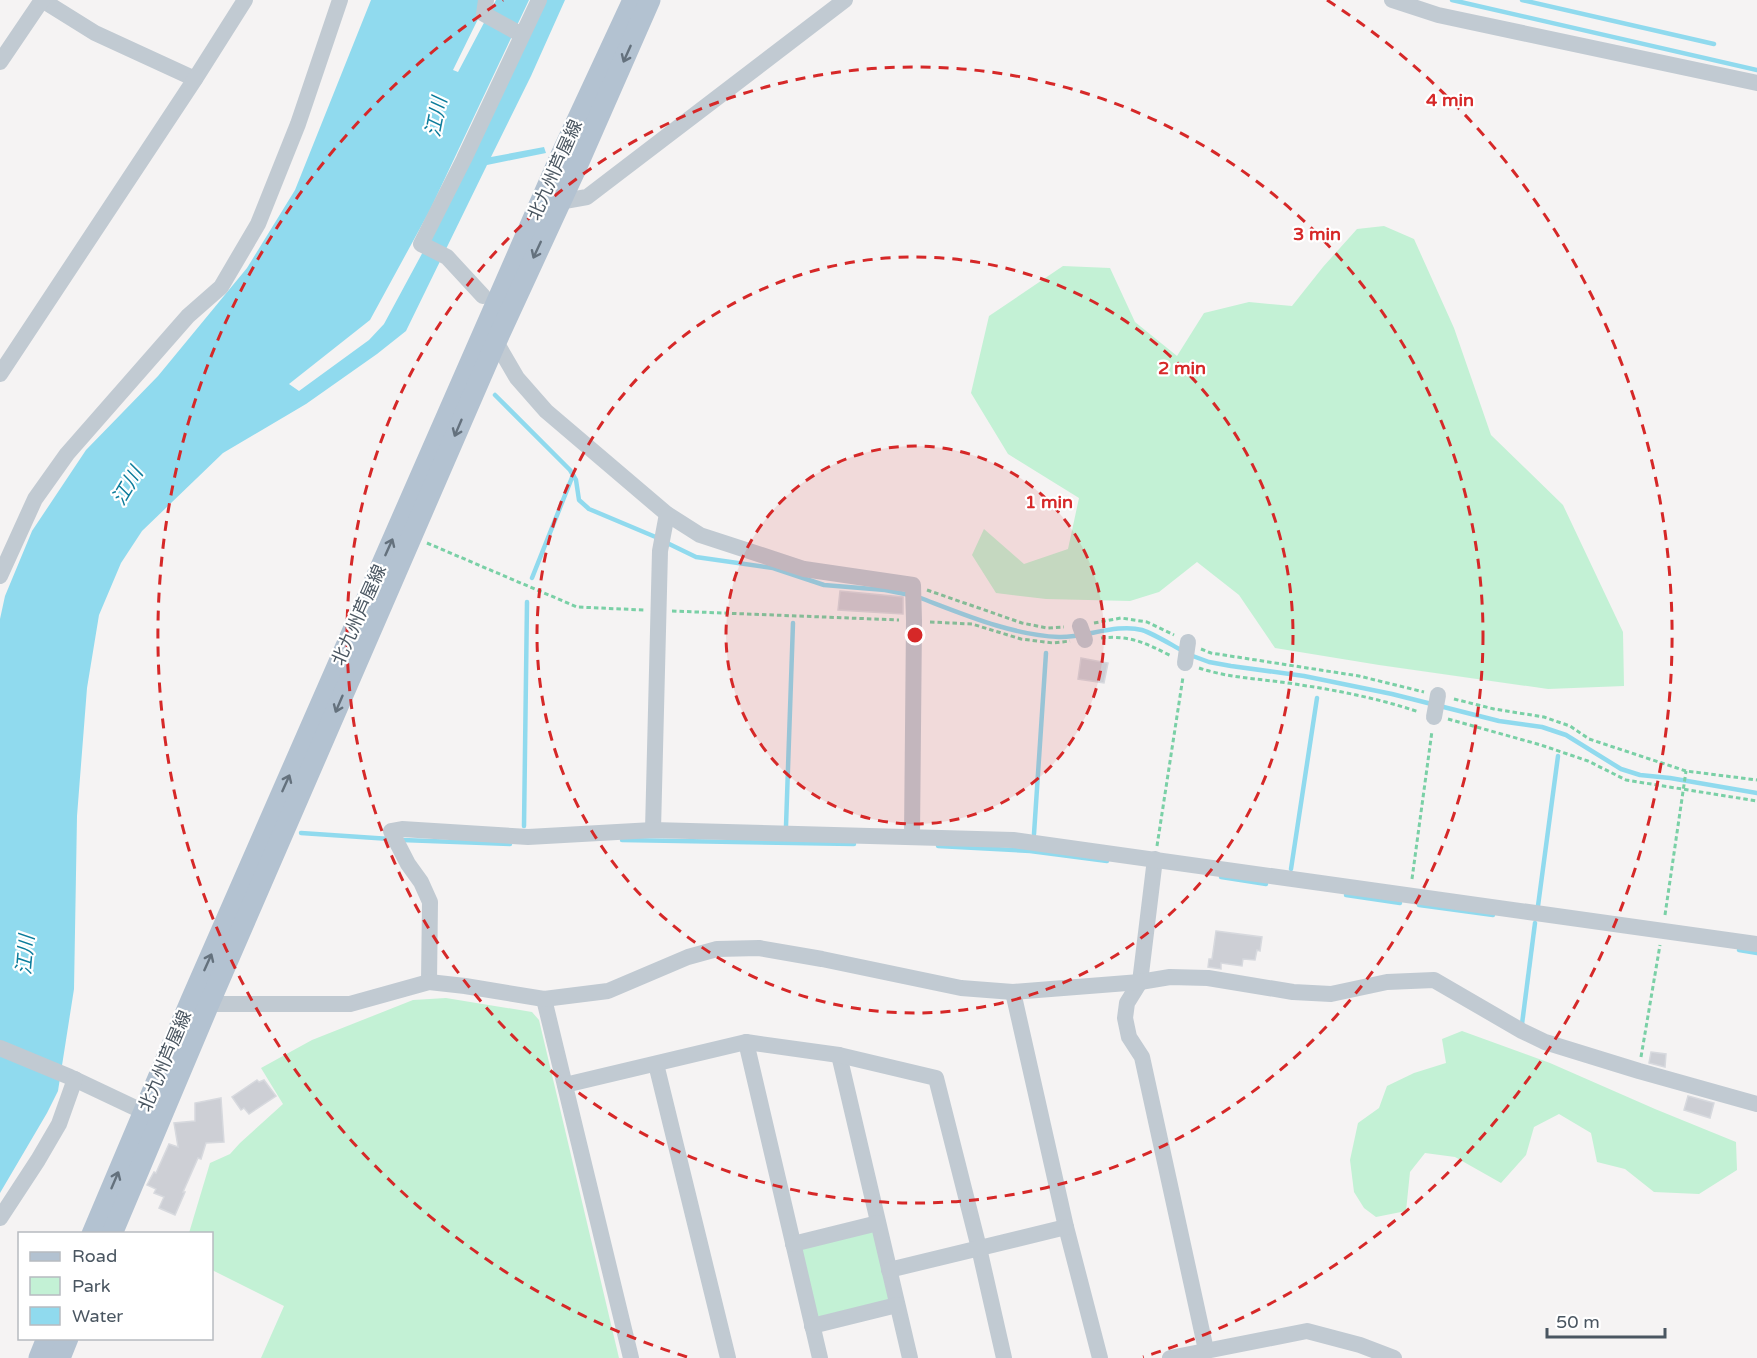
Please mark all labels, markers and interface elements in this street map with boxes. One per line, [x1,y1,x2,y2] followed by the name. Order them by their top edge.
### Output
[620,44,632,62] one-way arrow
[1426,89,1474,111] text: 4 min
[421,93,453,139] water label: 江川
[523,116,587,224] street label: 北九州芦屋線
[1293,223,1341,245] text: 3 min
[531,241,543,259] one-way arrow
[1158,357,1206,379] text: 2 min
[452,419,463,437] one-way arrow
[107,461,149,510] water label: 江川
[1025,491,1073,513] text: 1 min
[384,538,396,556] one-way arrow
[327,561,391,669] street label: 北九州芦屋線
[905,625,925,645] centre of rings
[333,694,344,712] one-way arrow
[281,774,292,793] one-way arrow
[12,932,40,976] water label: 江川
[203,953,214,971] one-way arrow
[134,1007,196,1115] street label: 北九州芦屋線
[110,1171,121,1189] one-way arrow
[18,1232,213,1340] legend
[72,1245,117,1267] text: Road
[72,1275,111,1297] text: Park
[1547,1301,1666,1339] scale bar
[72,1305,123,1327] text: Water
[1556,1311,1600,1333] text: 50 m

